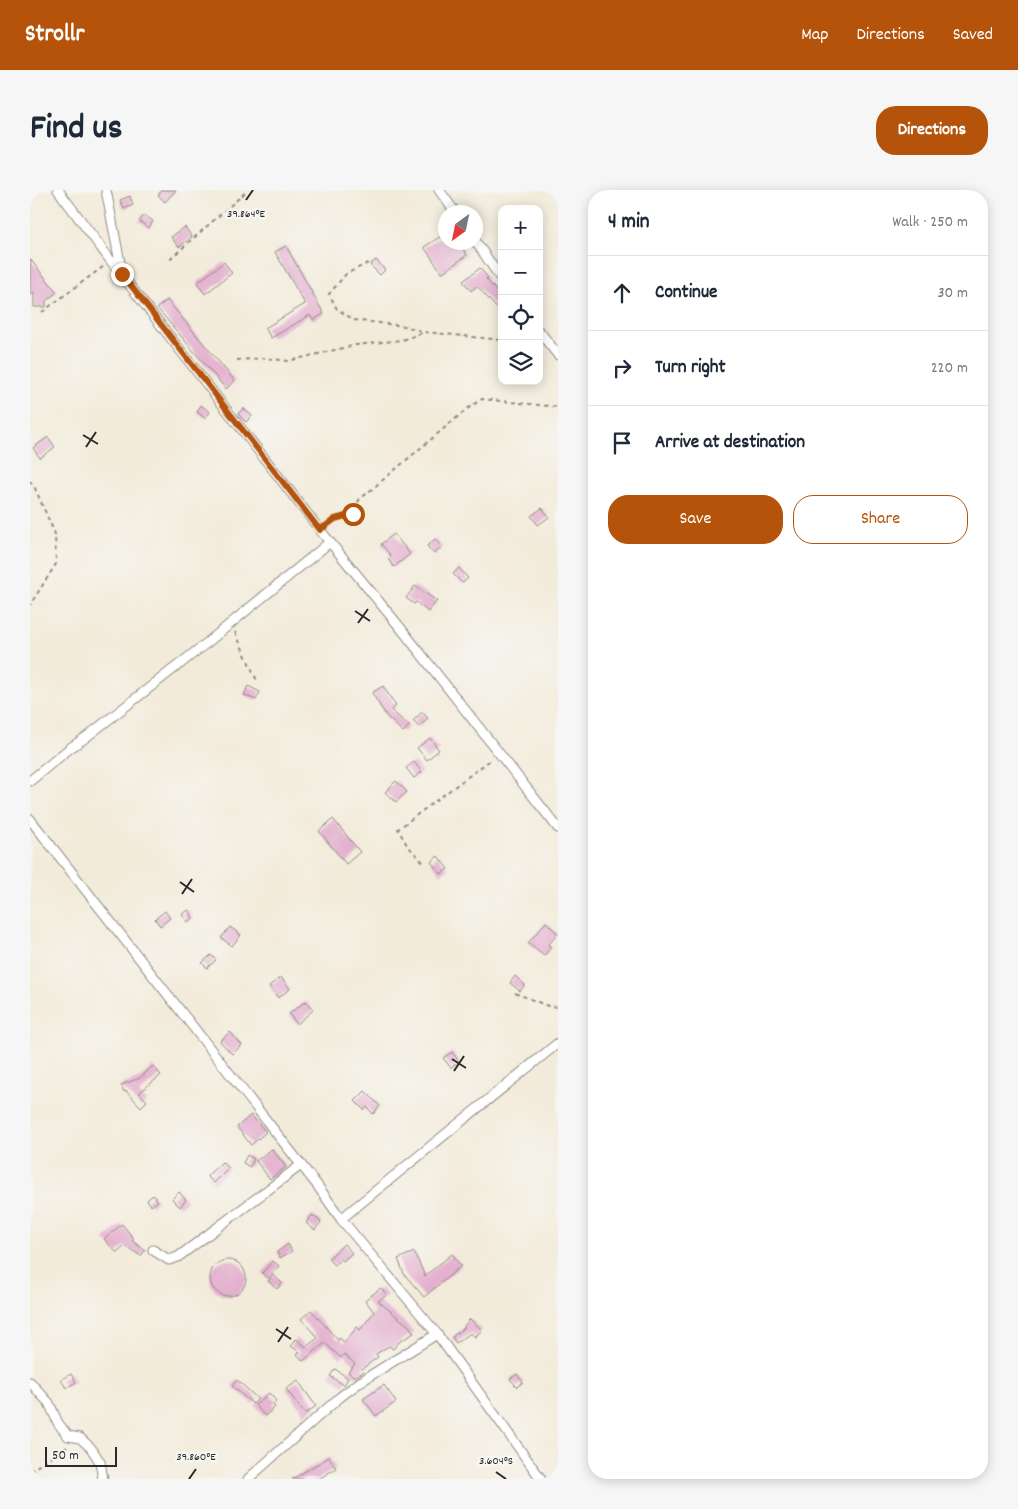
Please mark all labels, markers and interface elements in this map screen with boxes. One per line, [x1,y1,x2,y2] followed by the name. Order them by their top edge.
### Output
[25,18,84,52] text: Strollr
[801,23,828,48] text: Map
[856,23,925,48] text: Directions
[953,23,993,48] text: Saved
[30,105,122,155] text: Find us
[876,106,988,155] button: Directions
[438,205,483,250] north arrow
[498,205,543,385] map controls
[498,205,543,250] button: +
[227,206,265,223] text: 39.864°E
[608,208,650,238] text: 4 min
[892,211,968,234] text: Walk · 250 m
[498,250,543,295] button: −
[111,263,134,286] route end
[608,279,636,307] icon: ahead
[655,280,717,307] text: Continue
[938,282,968,305] text: 30 m
[498,295,543,340] button: locate
[498,340,543,385] button: layers
[608,354,636,382] icon: right
[655,355,726,382] text: Turn right
[931,357,968,380] text: 220 m
[608,429,636,457] icon: arrive
[655,430,805,457] text: Arrive at destination
[608,495,783,544] button: Save
[793,495,968,544] button: Share
[342,503,365,526] route start
[45,1444,118,1467] scale bar
[52,1446,79,1466] text: 50 m
[176,1449,216,1466] text: 39.860°E
[479,1453,513,1470] text: 3.604°S

